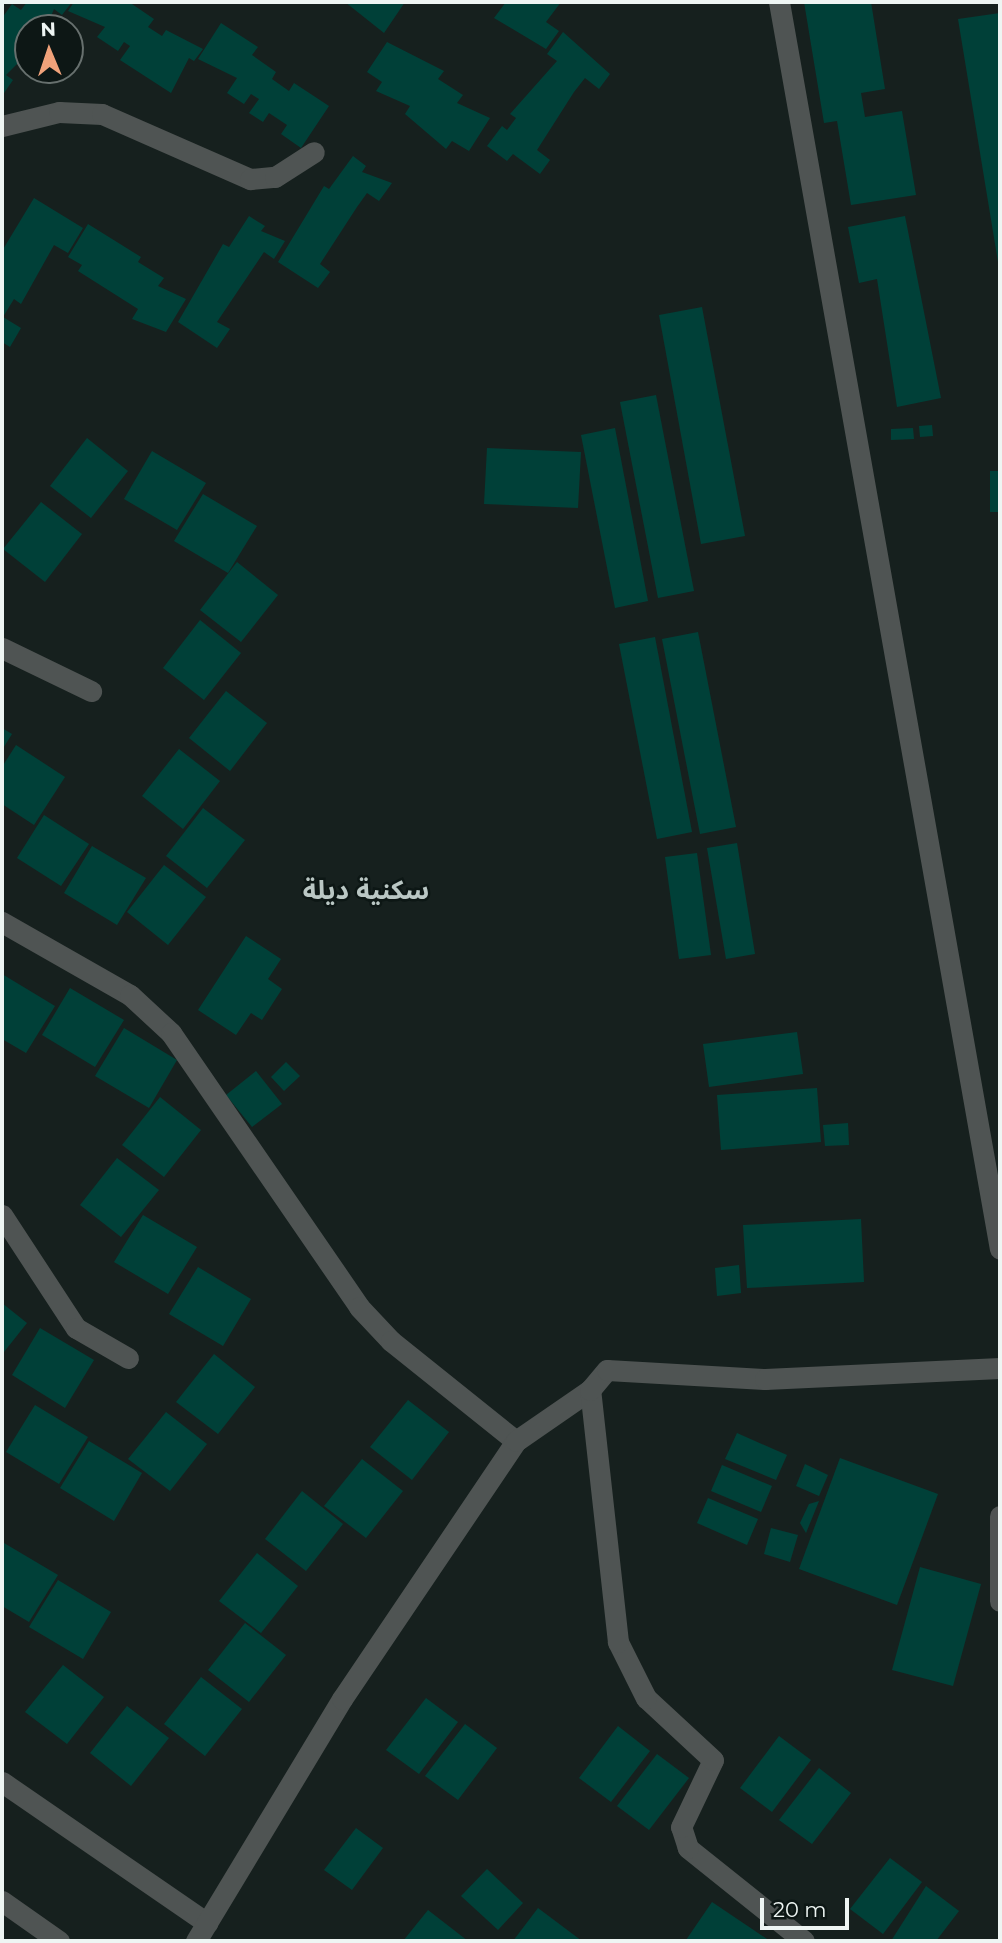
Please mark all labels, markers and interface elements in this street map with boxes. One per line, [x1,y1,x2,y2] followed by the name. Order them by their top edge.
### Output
[14,14,84,84] north arrow
[40,18,56,41] text: N
[303,875,429,907] district label: سكنية ديلة
[764,1884,853,1928] scale bar
[773,1897,827,1922] text: 20 m

